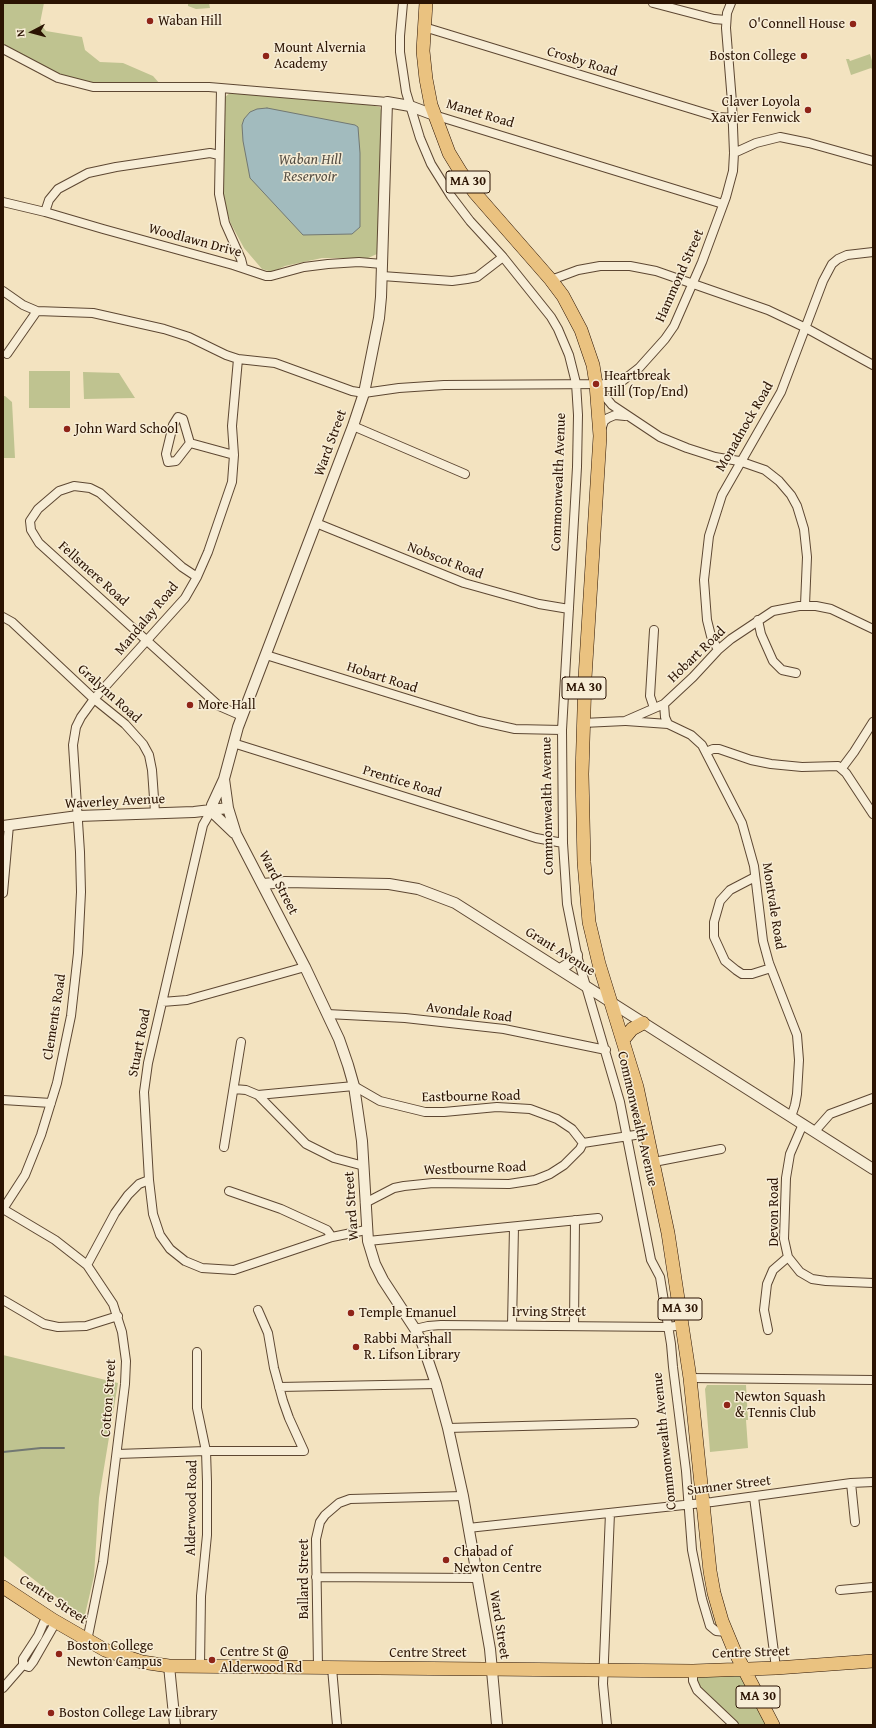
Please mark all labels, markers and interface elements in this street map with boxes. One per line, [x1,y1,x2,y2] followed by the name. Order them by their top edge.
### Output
[12,12,52,52] north arrow
[158,13,222,29] place label: Waban Hill
[145,16,155,26] marker: Waban Hill
[749,16,845,32] place label: O'Connell House
[848,19,858,29] marker: O'Connell House
[12,29,28,38] text: N
[274,40,366,72] place label: Mount Alvernia Academy
[545,43,619,81] street label: Crosby Road
[710,48,796,64] place label: Boston College
[261,51,271,61] marker: Mount Alvernia Academy
[799,51,809,61] marker: Boston College
[711,94,800,126] place label: Claver Loyola Xavier Fenwick
[444,96,516,132] street label: Manet Road
[803,105,813,115] marker: Claver Loyola Xavier Fenwick
[278,151,342,186] water label: Waban Hill Reservoir
[446,171,490,193] road number: MA 30
[147,220,243,262] street label: Woodlawn Drive
[652,227,708,325] street label: Hammond Street
[604,368,688,400] place label: Heartbreak Hill (Top/End)
[591,379,601,389] marker: Heartbreak Hill (Top/End)
[712,379,778,475] street label: Monadnock Road
[311,407,351,479] street label: Ward Street
[548,413,570,551] street label: Commonwealth Avenue
[75,421,178,437] place label: John Ward School
[62,424,72,434] marker: John Ward School
[54,538,132,610] street label: Fellsmere Road
[405,539,485,583] street label: Nobscot Road
[112,579,182,659] street label: Mandalay Road
[665,623,729,687] street label: Hobart Road
[345,659,419,697] street label: Hobart Road
[74,661,144,727] street label: Gralynn Road
[562,677,606,699] road number: MA 30
[198,697,256,713] place label: More Hall
[185,700,195,710] marker: More Hall
[538,737,558,875] street label: Commonwealth Avenue
[361,762,443,802] street label: Prentice Road
[64,791,166,813] street label: Waverley Avenue
[255,848,301,918] street label: Ward Street
[758,861,788,951] street label: Montvale Road
[522,924,598,980] street label: Grant Avenue
[40,973,70,1061] street label: Clements Road
[425,999,513,1027] street label: Avondale Road
[125,1008,155,1078] street label: Stuart Road
[613,1050,661,1188] street label: Commonwealth Avenue
[421,1088,521,1106] street label: Eastbourne Road
[423,1159,527,1179] street label: Westbourne Road
[341,1171,363,1241] street label: Ward Street
[766,1177,782,1247] street label: Devon Road
[658,1298,702,1320] road number: MA 30
[512,1304,586,1320] street label: Irving Street
[359,1305,457,1321] place label: Temple Emanuel
[346,1308,356,1318] marker: Temple Emanuel
[364,1331,460,1364] place label: Rabbi Marshall R. Lifson Library
[351,1342,361,1352] marker: Rabbi Marshall R. Lifson Library
[98,1358,120,1438] street label: Cotton Street
[649,1371,681,1511] street label: Commonwealth Avenue
[735,1389,826,1422] place label: Newton Squash & Tennis Club
[722,1400,732,1410] marker: Newton Squash & Tennis Club
[183,1460,201,1556] street label: Alderwood Road
[686,1473,772,1499] street label: Sumner Street
[296,1539,312,1619] street label: Ballard Street
[454,1544,542,1576] place label: Chabad of Newton Centre
[441,1555,451,1565] marker: Chabad of Newton Centre
[16,1572,90,1628] street label: Centre Street
[485,1589,513,1661] street label: Ward Street
[67,1638,162,1670] place label: Boston College Newton Campus
[712,1643,790,1663] street label: Centre Street
[220,1644,302,1676] place label: Centre St @ Alderwood Rd
[389,1645,467,1661] street label: Centre Street
[54,1649,64,1659] marker: Boston College Newton Campus
[207,1655,217,1665] marker: Centre St @ Alderwood Rd
[736,1686,780,1708] road number: MA 30
[59,1705,218,1721] place label: Boston College Law Library
[46,1708,56,1718] marker: Boston College Law Library

